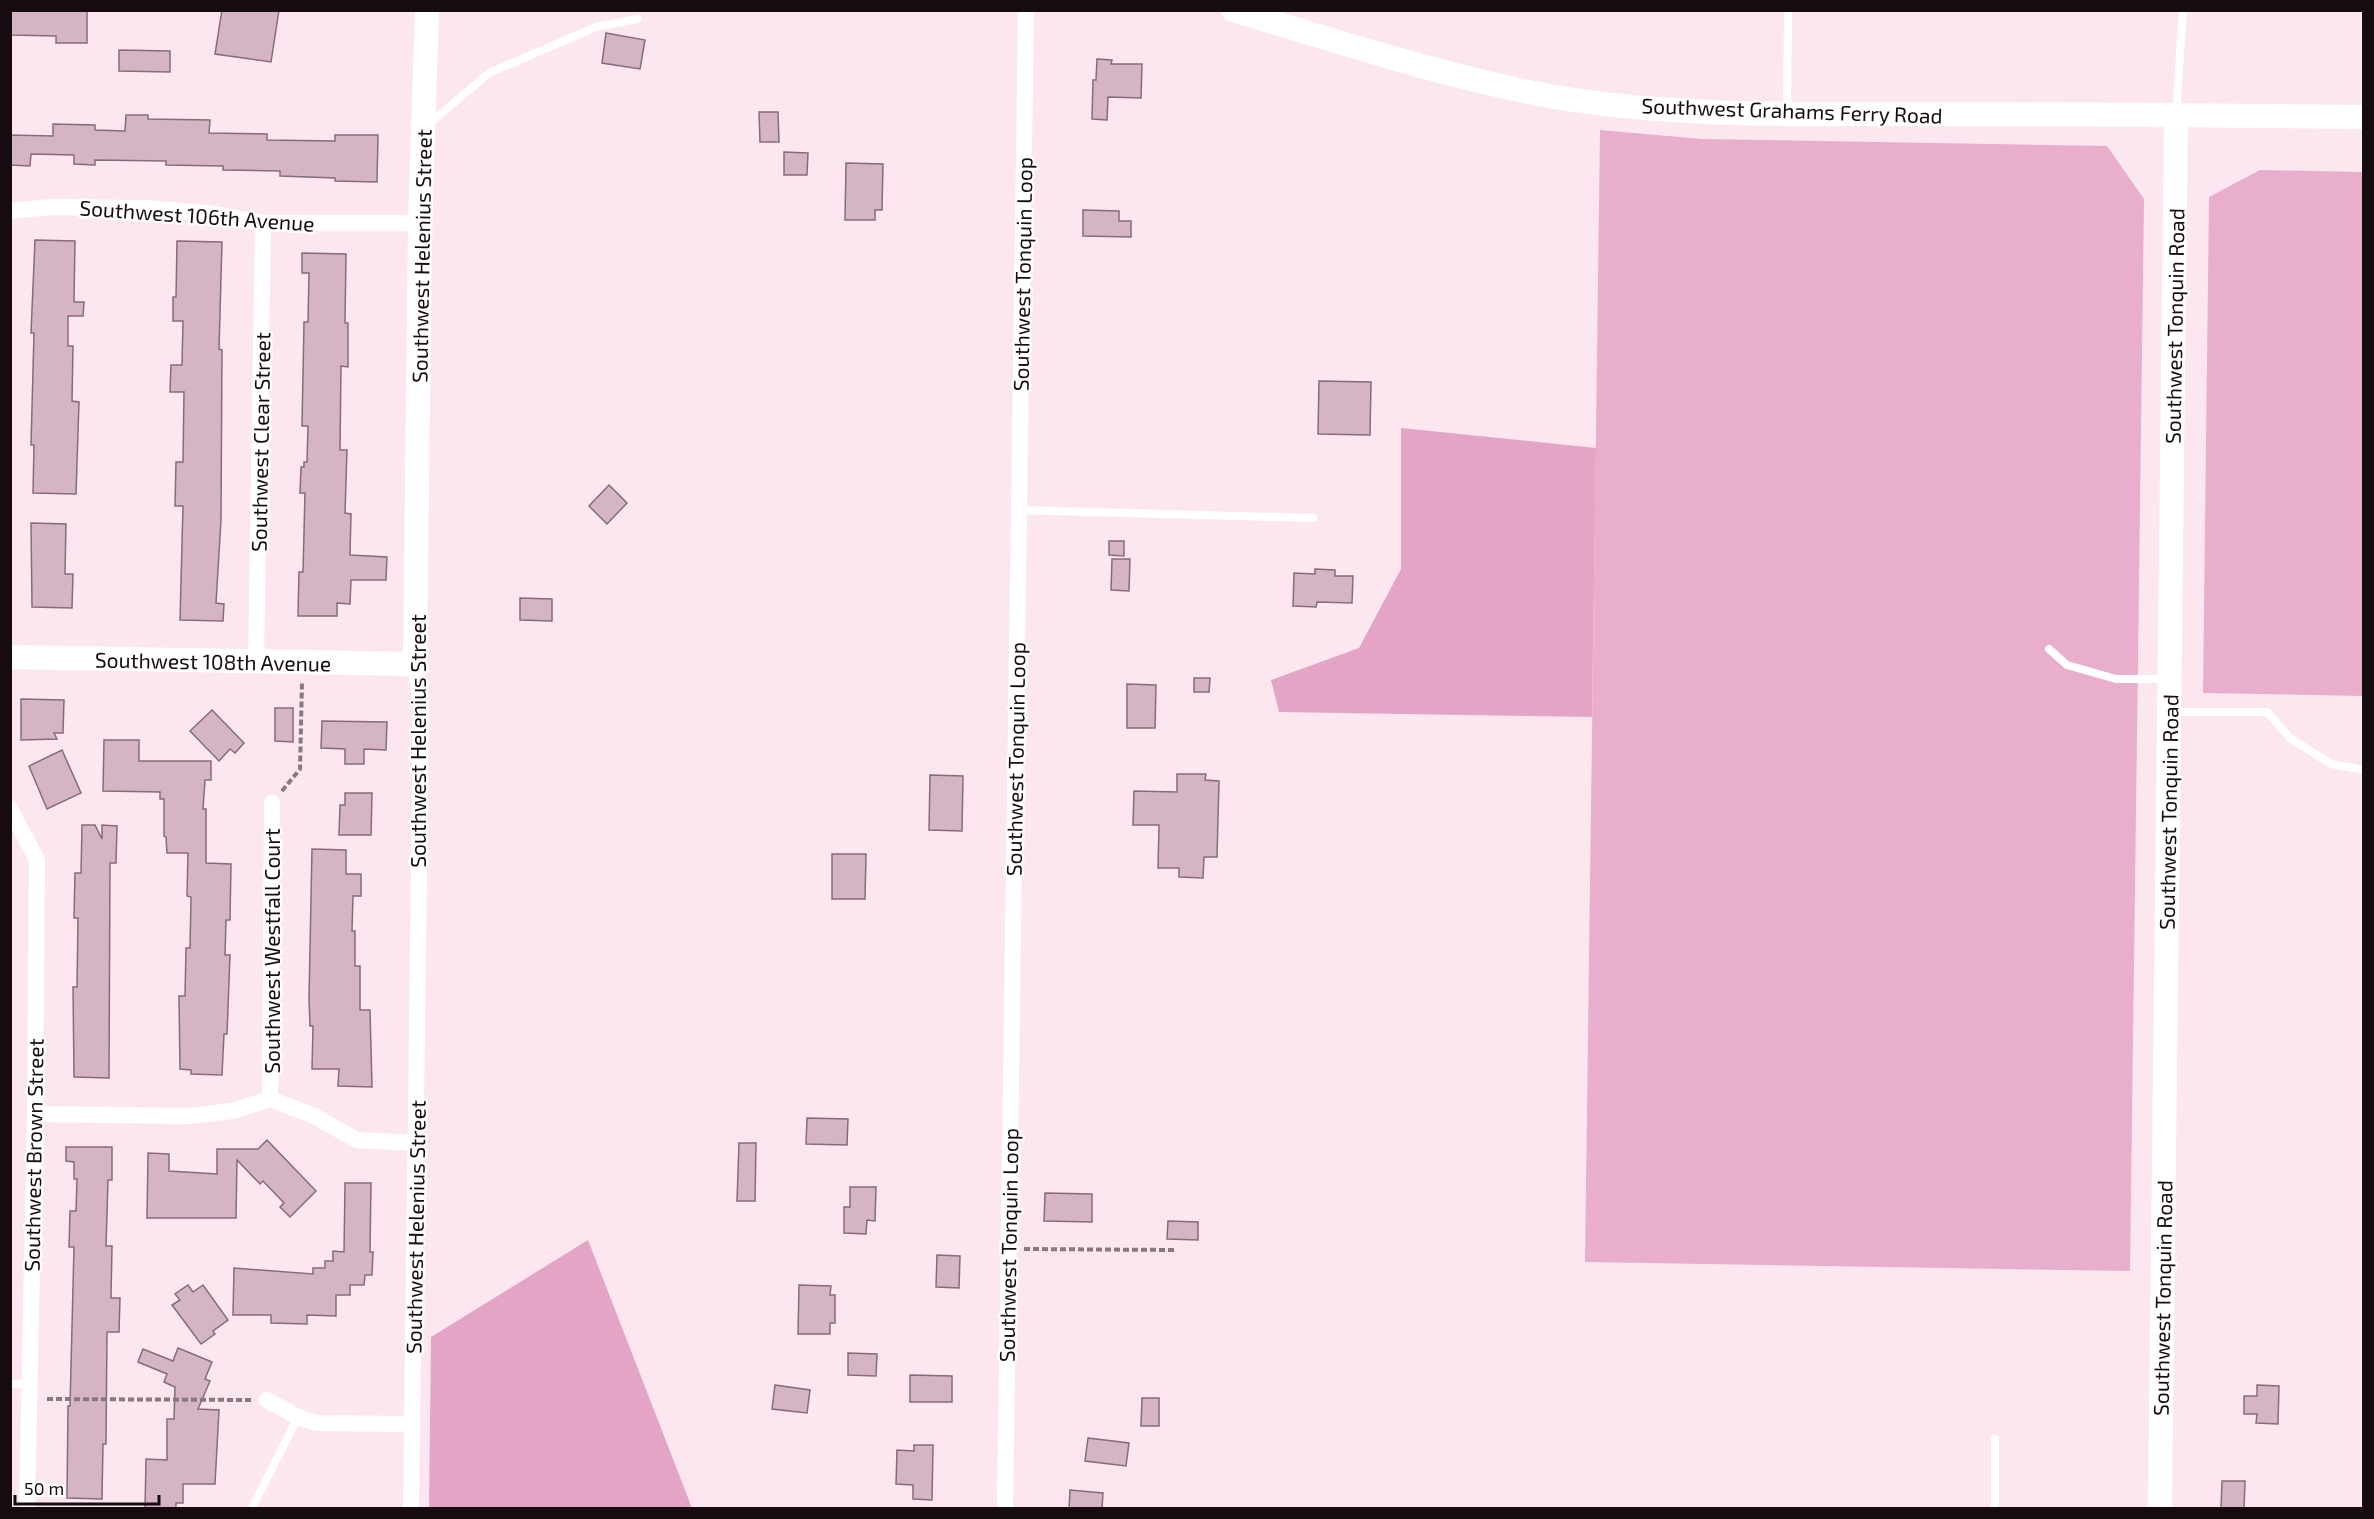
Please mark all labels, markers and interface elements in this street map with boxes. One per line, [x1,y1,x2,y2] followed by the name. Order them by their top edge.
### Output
[1641,92,1943,128] street label: Southwest Grahams Ferry Road
[406,129,436,383] street label: Southwest Helenius Street
[1007,157,1037,391] street label: Southwest Tonquin Loop
[79,194,315,236] street label: Southwest 106th Avenue
[2159,208,2189,444] street label: Southwest Tonquin Road
[246,332,274,552] street label: Southwest Clear Street
[405,614,430,868] street label: Southwest Helenius Street
[1000,642,1030,876] street label: Southwest Tonquin Loop
[95,646,331,676] street label: Southwest 108th Avenue
[2153,694,2183,930] street label: Southwest Tonquin Road
[259,828,284,1074] street label: Southwest Westfall Court
[18,1038,48,1272] street label: Southwest Brown Street
[400,1100,430,1354] street label: Southwest Helenius Street
[993,1128,1023,1362] street label: Southwest Tonquin Loop
[2147,1180,2177,1416] street label: Southwest Tonquin Road
[15,1468,159,1506] scale bar
[24,1477,64,1499] text: 50 m

